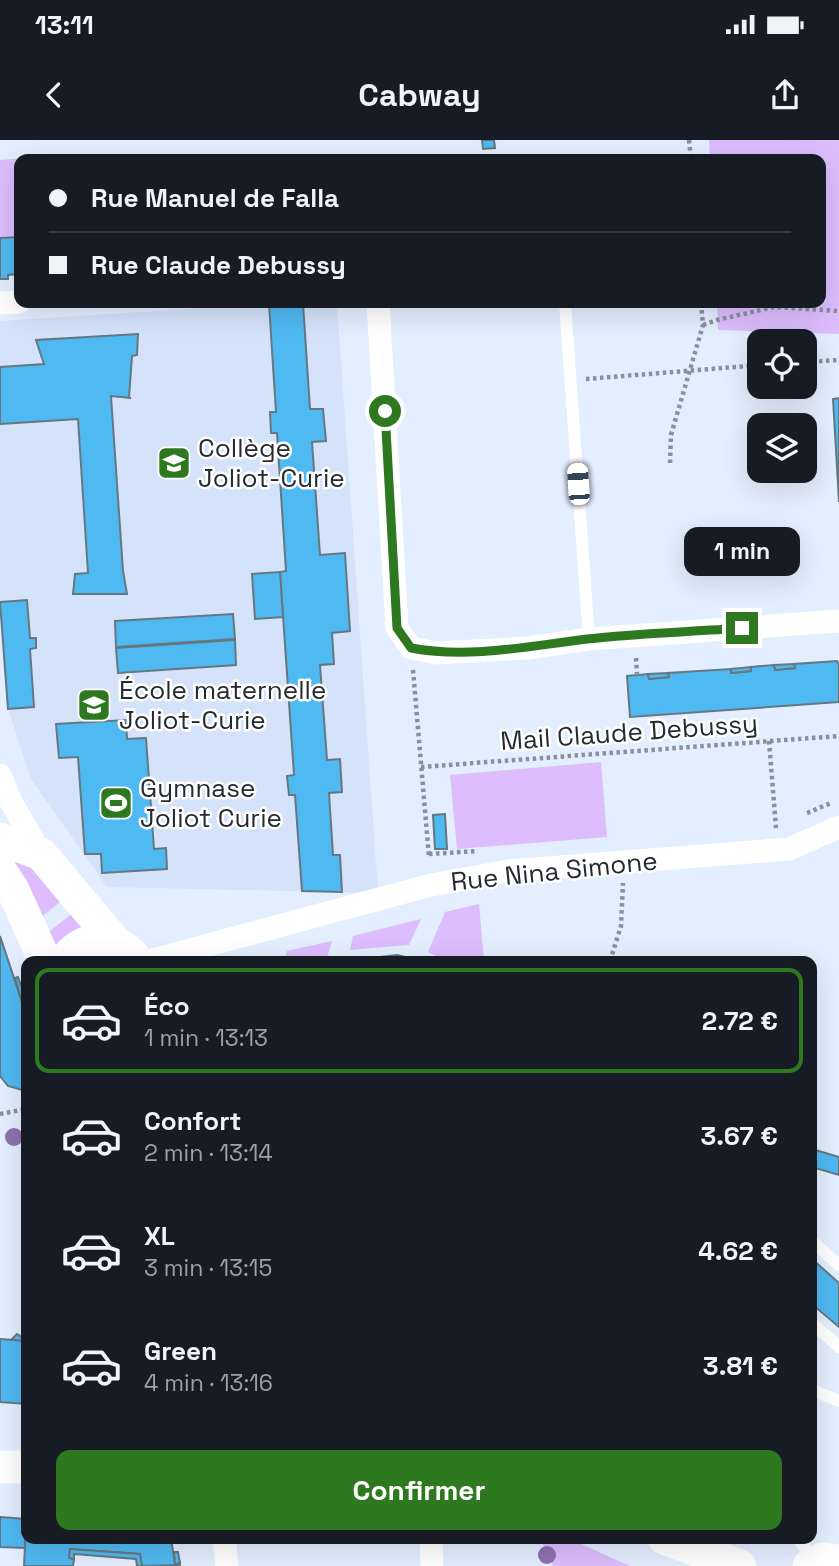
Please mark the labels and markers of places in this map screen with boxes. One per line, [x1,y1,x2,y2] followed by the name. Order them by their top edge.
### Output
[198,431,345,495] place label: Collège Joliot-Curie
[155,444,193,482] school or university icon: Collège Joliot-Curie
[119,673,326,737] place label: École maternelle Joliot-Curie
[75,686,113,724] school or university icon: École maternelle Joliot-Curie
[140,771,282,835] place label: Gymnase Joliot Curie
[97,784,135,822] sports icon: Gymnase Joliot Curie

